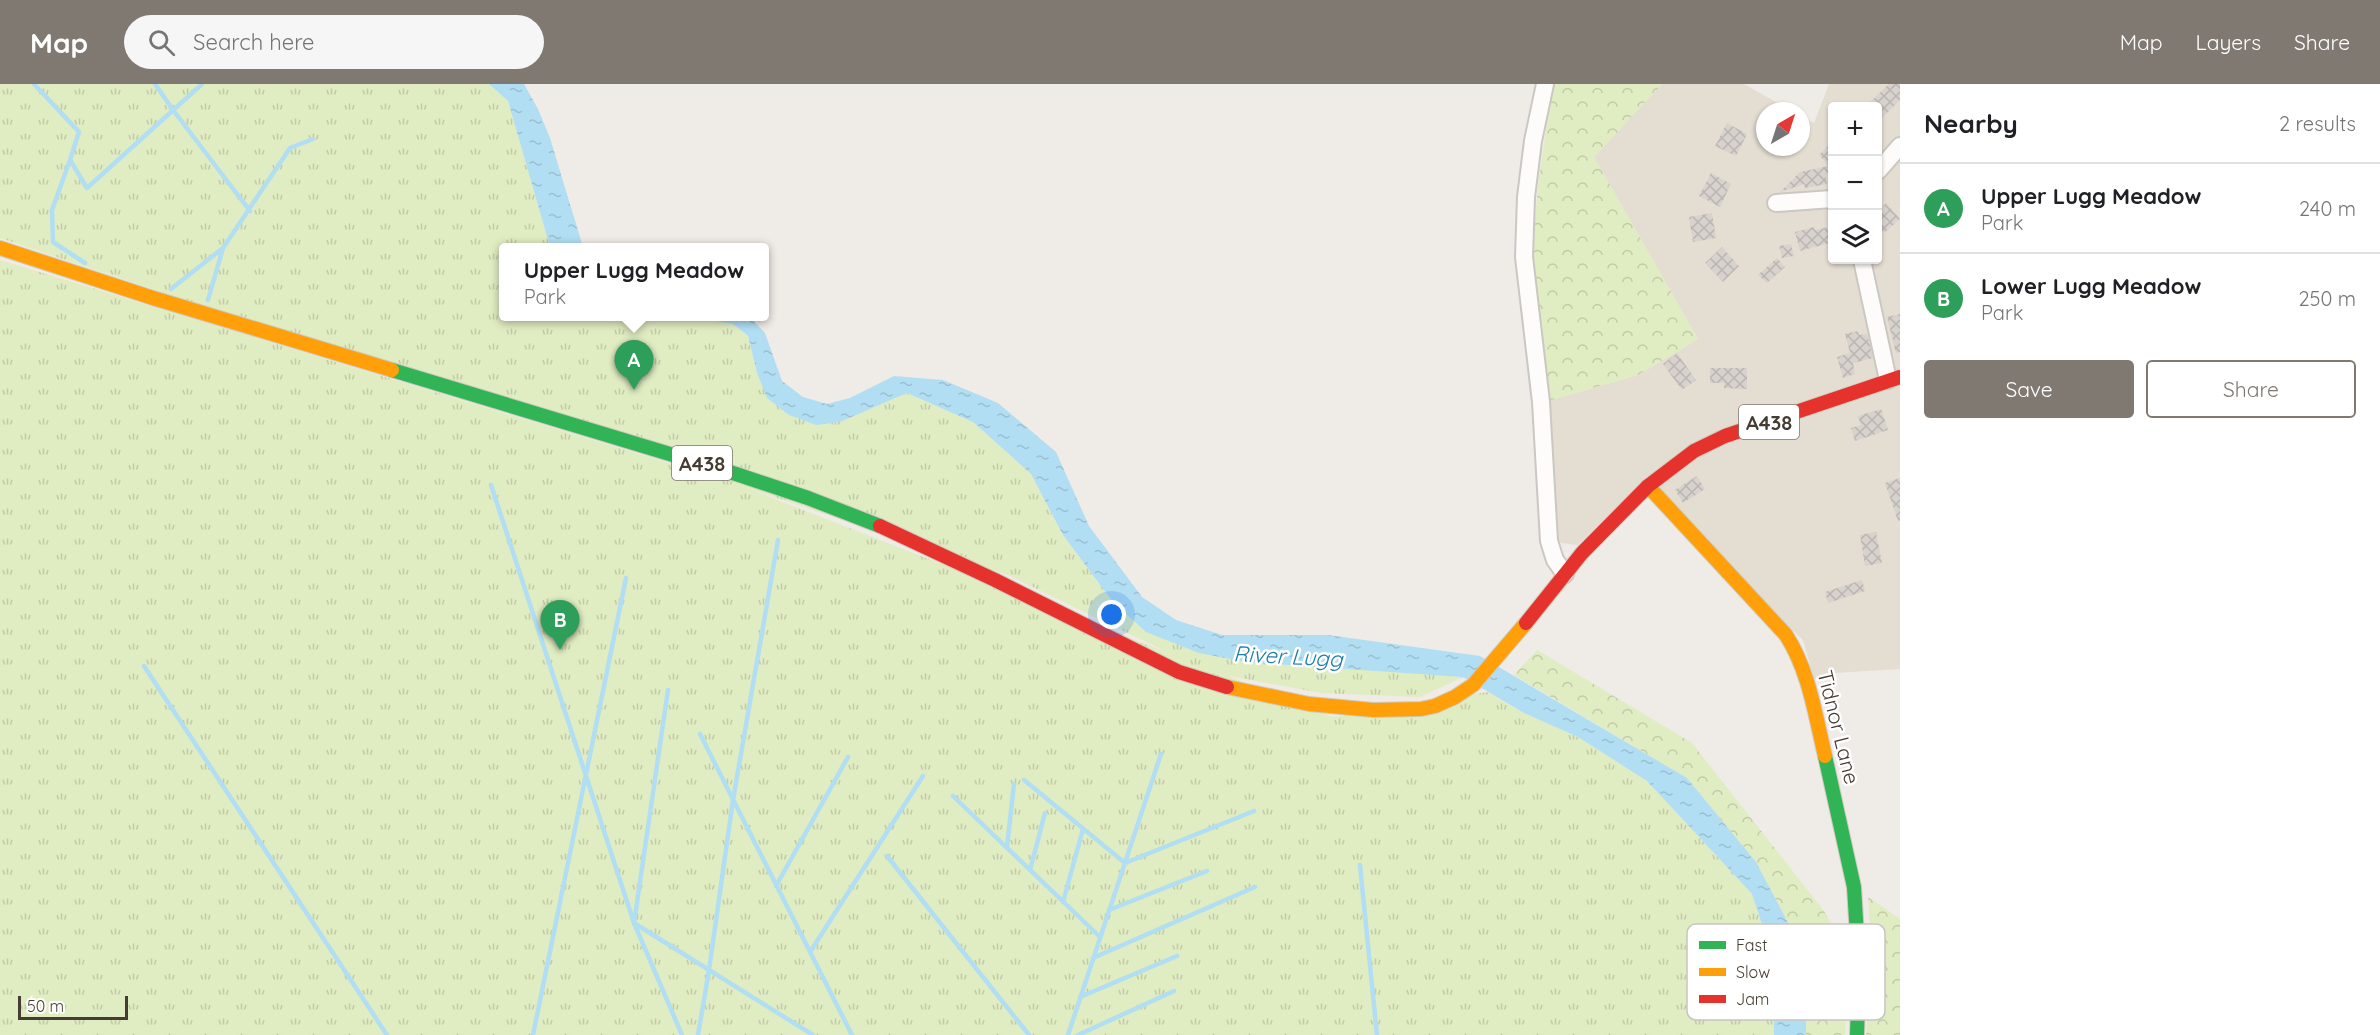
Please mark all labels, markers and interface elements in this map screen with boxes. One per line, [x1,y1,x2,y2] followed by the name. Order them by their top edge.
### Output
[124,15,544,69] search box
[30,25,88,60] text: Map
[145,26,178,59] icon: search
[193,28,315,56] text: Search here
[2120,29,2163,55] text: Map
[2196,29,2261,55] text: Layers
[2294,29,2350,55] text: Share
[1756,102,1810,156] north arrow
[1828,102,1882,264] map controls
[1828,102,1882,156] button: +
[1924,107,2018,140] text: Nearby
[2279,111,2356,136] text: 2 results
[1828,156,1882,210] button: −
[1981,182,2201,210] text: Upper Lugg Meadow
[1937,196,1950,221] text: A
[2299,196,2356,221] text: 240 m
[1828,210,1882,264] button: layers
[1981,210,2023,235] text: Park
[499,243,769,321] popup
[524,256,744,284] text: Upper Lugg Meadow
[1981,272,2201,300] text: Lower Lugg Meadow
[524,284,566,309] text: Park
[1937,286,1950,311] text: B
[2298,286,2356,311] text: 250 m
[1981,300,2023,325] text: Park
[614,340,654,390] pin: A
[1924,360,2134,418] button: Save
[2146,360,2356,418] button: Share
[1739,405,1799,439] road number: A438
[672,446,732,480] road number: A438
[540,600,580,650] pin: B
[1097,600,1126,629] your location
[1233,639,1345,673] water label: River Lugg
[1812,667,1866,787] street label: Tidnor Lane
[1687,924,1885,1020] legend
[1736,935,1767,955] text: Fast
[1736,962,1770,982] text: Slow
[1736,989,1769,1009] text: Jam
[18,993,128,1020] scale bar
[27,996,64,1016] text: 50 m

